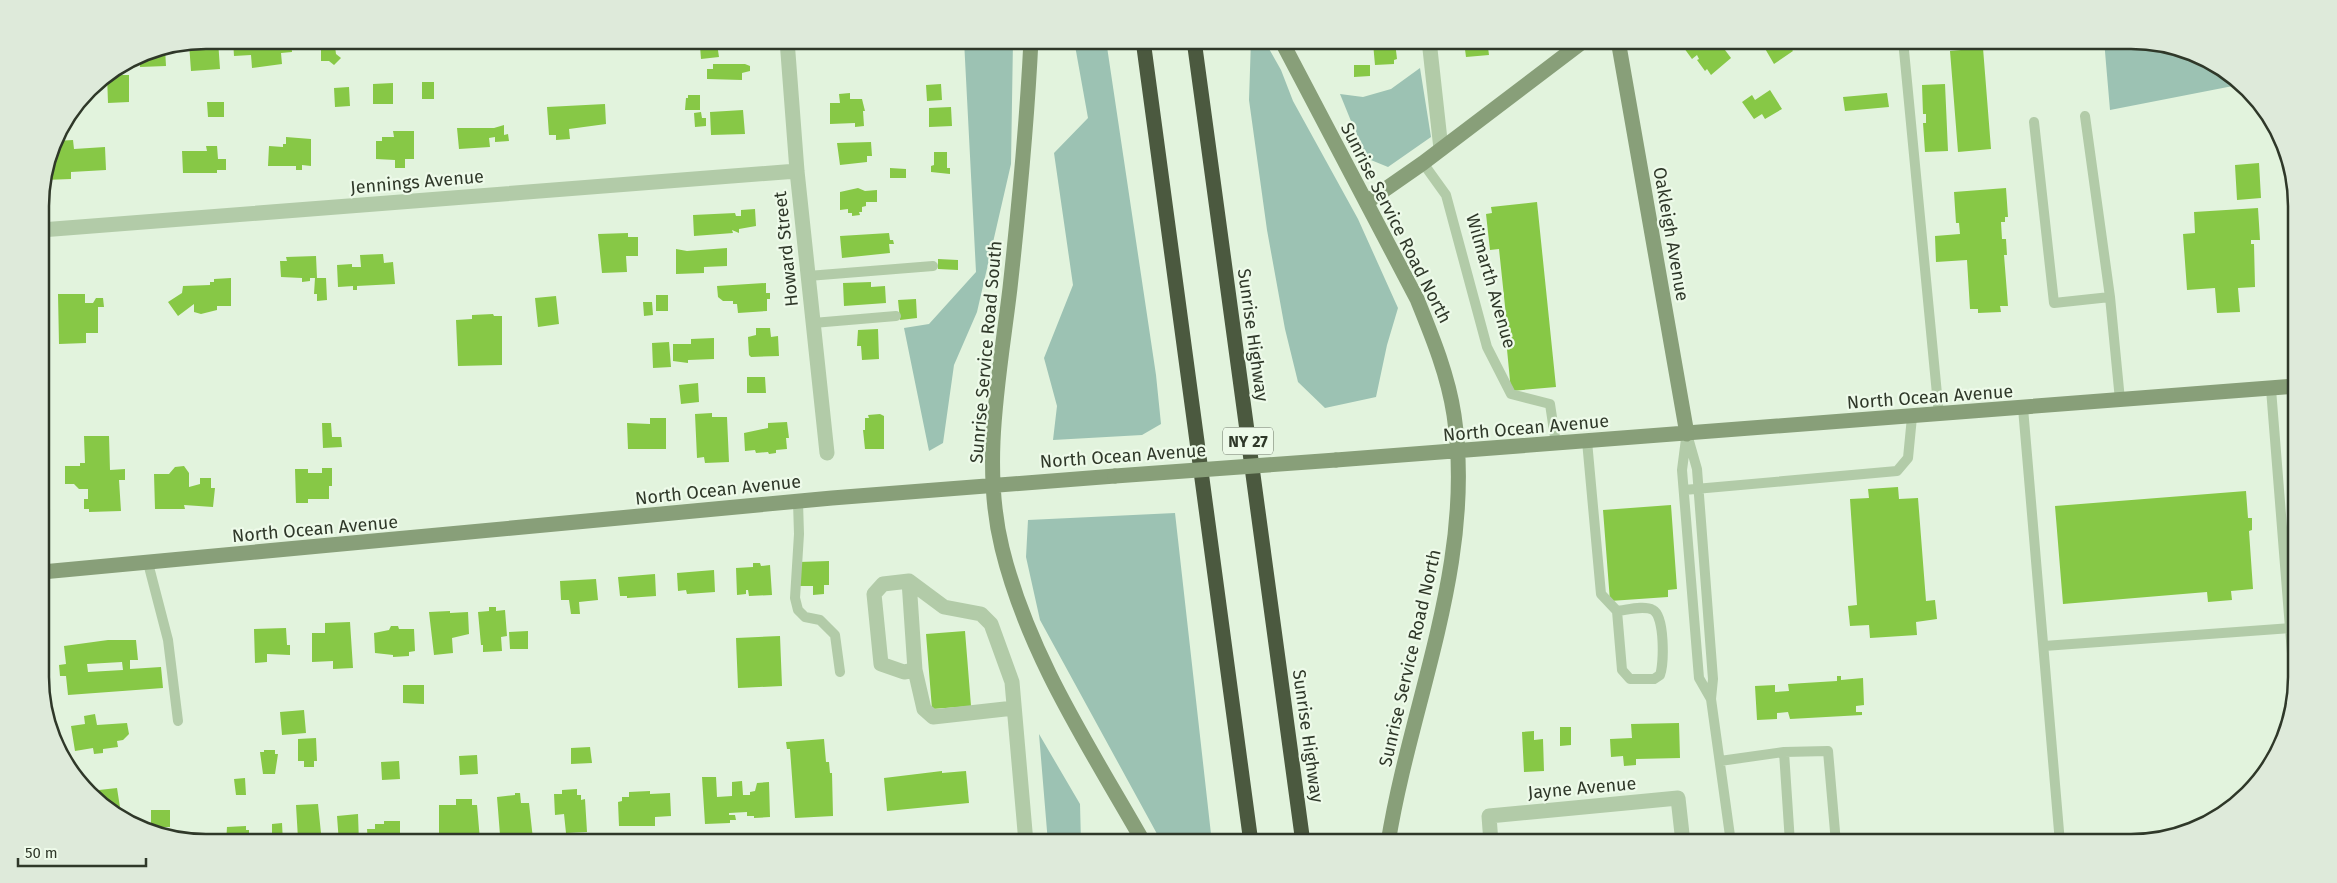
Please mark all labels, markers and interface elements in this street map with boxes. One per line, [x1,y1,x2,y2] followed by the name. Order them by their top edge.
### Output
[1336,119,1456,327] street label: Sunrise Service Road North
[349,165,485,199] street label: Jennings Avenue
[1648,165,1694,303] street label: Oakleigh Avenue
[769,190,803,308] street label: Howard Street
[1461,211,1521,351] street label: Wilmarth Avenue
[965,240,1007,464] street label: Sunrise Service Road South
[1233,267,1273,403] street label: Sunrise Highway
[1846,380,2014,414] street label: North Ocean Avenue
[1442,410,1610,446] street label: North Ocean Avenue
[1223,428,1273,454] road number: NY 27
[1039,439,1207,473] street label: North Ocean Avenue
[634,470,802,510] street label: North Ocean Avenue
[231,511,399,547] street label: North Ocean Avenue
[1374,547,1446,769] street label: Sunrise Service Road North
[1288,668,1328,804] street label: Sunrise Highway
[1527,772,1637,804] street label: Jayne Avenue
[18,836,145,868] scale bar
[25,844,58,862] text: 50 m

